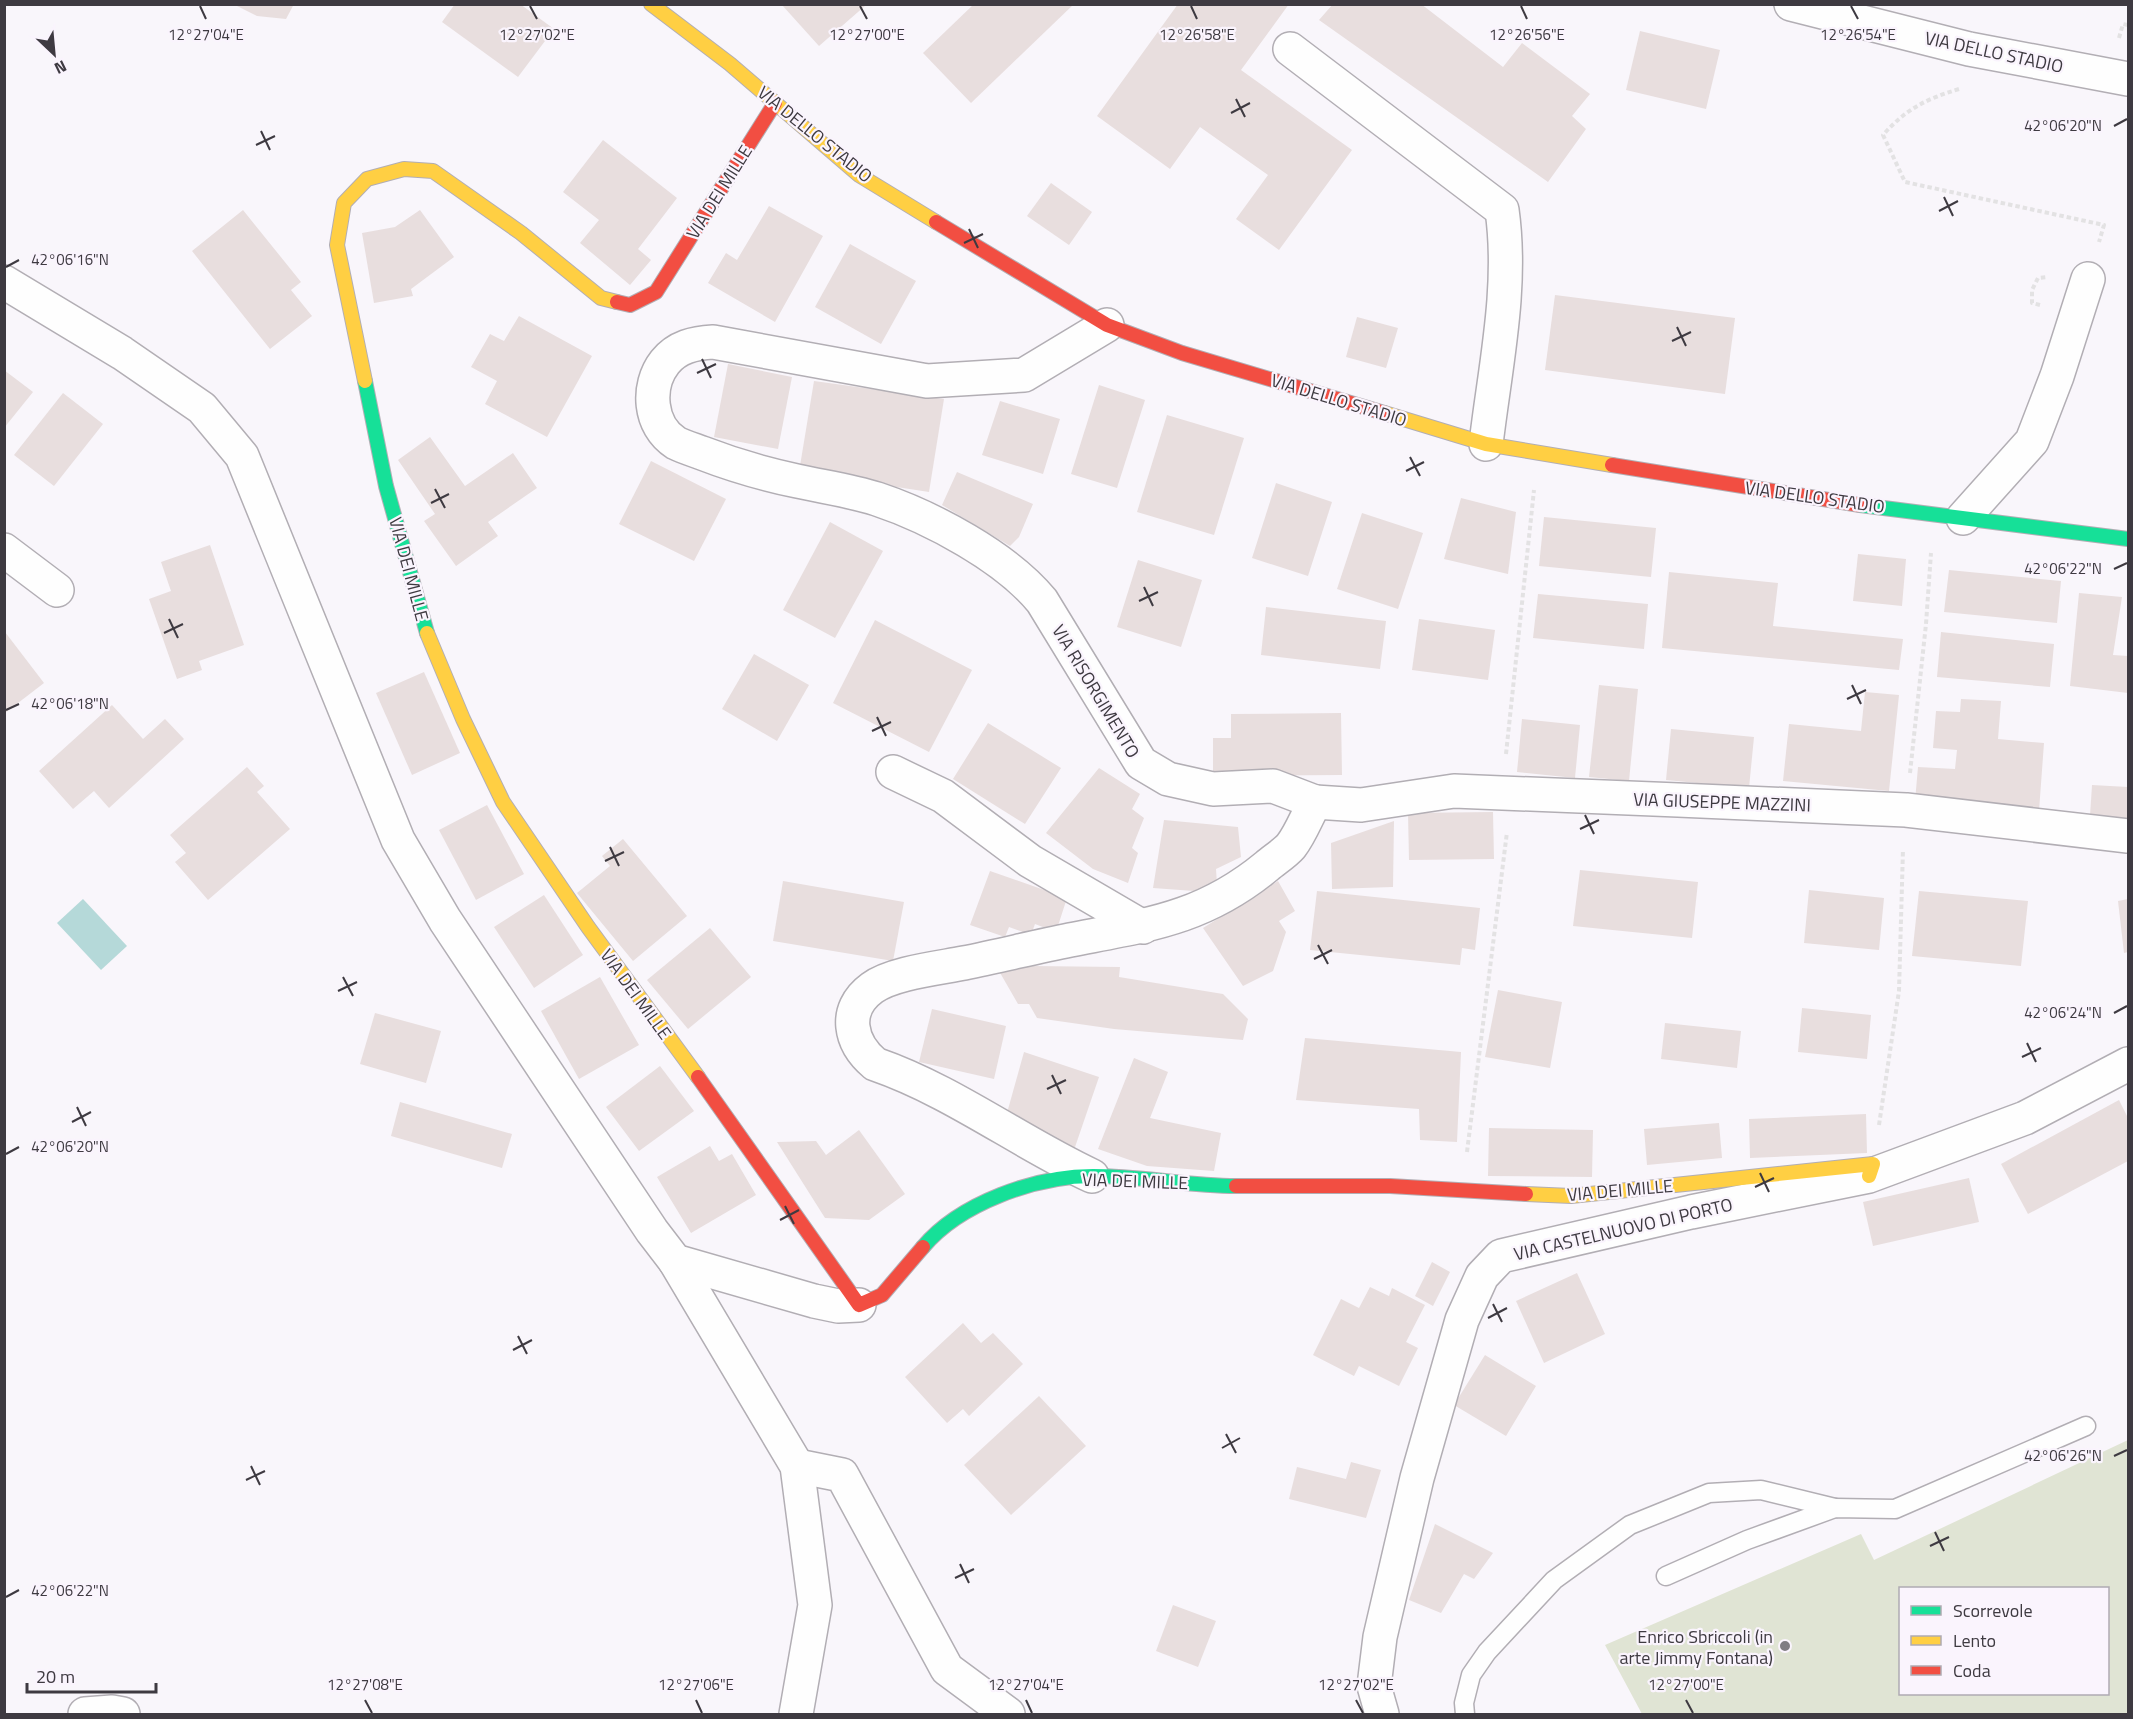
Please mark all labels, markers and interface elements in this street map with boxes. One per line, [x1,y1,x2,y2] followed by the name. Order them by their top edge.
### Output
[168,23,244,46] text: 12°27'04"E
[499,23,575,46] text: 12°27'02"E
[829,23,905,46] text: 12°27'00"E
[1159,23,1235,46] text: 12°26'58"E
[1489,23,1565,46] text: 12°26'56"E
[1820,23,1896,46] text: 12°26'54"E
[24,24,84,84] north arrow
[1922,24,2066,80] street label: VIA DELLO STADIO
[50,54,71,81] text: N
[752,79,878,189] street label: VIA DELLO STADIO
[2024,114,2102,137] text: 42°06'20"N
[679,140,759,244] street label: VIA DEI MILLE
[31,248,109,271] text: 42°06'16"N
[1268,366,1410,434] street label: VIA DELLO STADIO
[1743,474,1887,520] street label: VIA DELLO STADIO
[382,514,436,624] street label: VIA DEI MILLE
[2024,557,2102,580] text: 42°06'22"N
[1045,619,1147,763] street label: VIA RISORGIMENTO
[31,692,109,715] text: 42°06'18"N
[1633,785,1811,819] street label: VIA GIUSEPPE MAZZINI
[594,943,678,1045] street label: VIA DEI MILLE
[2024,1001,2102,1024] text: 42°06'24"N
[31,1135,109,1158] text: 42°06'20"N
[1081,1166,1189,1196] street label: VIA DEI MILLE
[1566,1172,1674,1208] street label: VIA DEI MILLE
[1511,1191,1735,1267] street label: VIA CASTELNUOVO DI PORTO
[2024,1444,2102,1467] text: 42°06'26"N
[31,1579,109,1602] text: 42°06'22"N
[1899,1587,2109,1695] legend
[1953,1597,2032,1624] text: Scorrevole
[1620,1623,1773,1671] place label: Enrico Sbriccoli (in arte Jimmy Fontana)
[1953,1627,1996,1654] text: Lento
[1778,1639,1792,1653] marker: Enrico Sbriccoli (in arte Jimmy Fontana)
[27,1656,156,1694] scale bar
[1953,1657,1991,1684] text: Coda
[36,1663,75,1690] text: 20 m
[327,1673,403,1696] text: 12°27'08"E
[658,1673,734,1696] text: 12°27'06"E
[988,1673,1064,1696] text: 12°27'04"E
[1318,1673,1394,1696] text: 12°27'02"E
[1648,1673,1724,1696] text: 12°27'00"E

